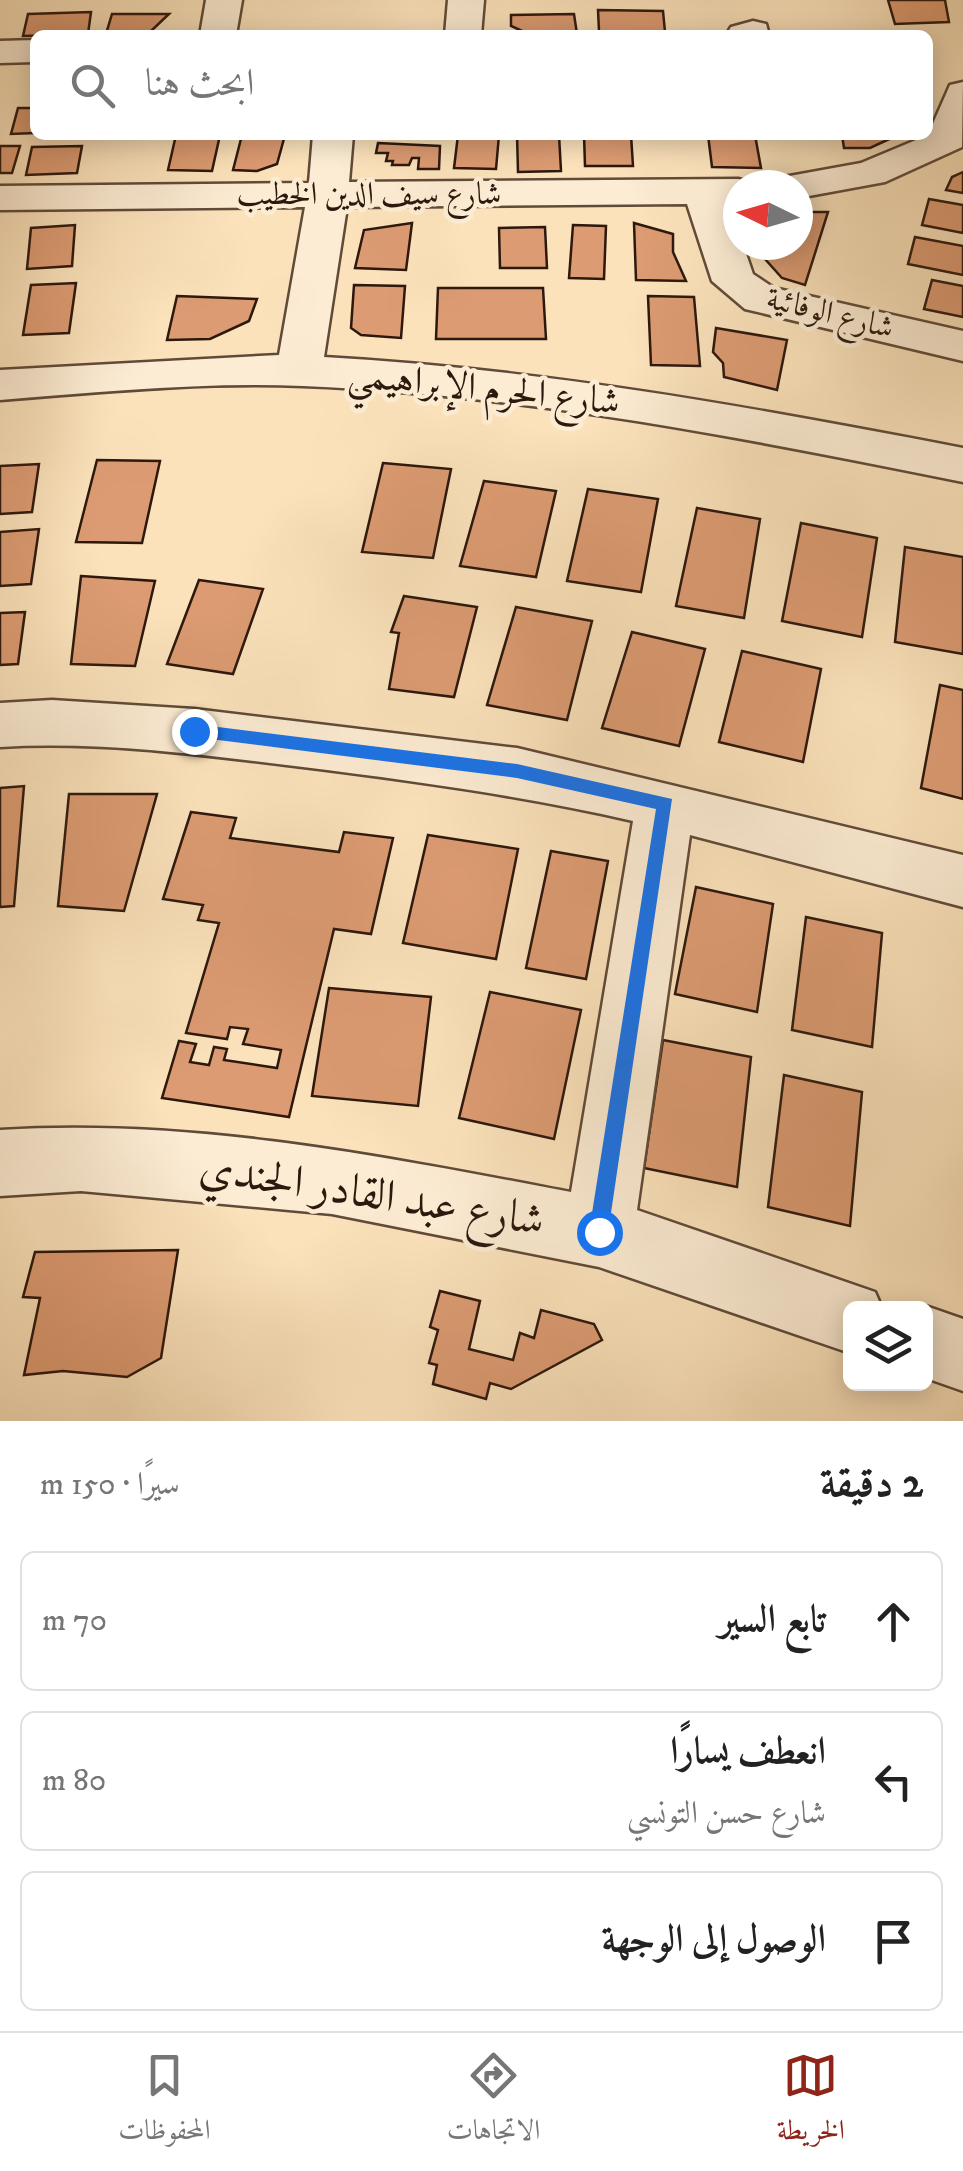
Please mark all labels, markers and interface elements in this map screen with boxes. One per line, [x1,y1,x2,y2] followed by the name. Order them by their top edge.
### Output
[30,30,933,140] search box
[65,58,120,113] icon: search
[145,60,255,108] text: ابحث هنا
[723,170,813,260] north arrow
[237,175,501,220] street label: شارع سيف الدين الخطيب
[761,279,898,354] street label: شارع الوفائية
[345,351,622,437] street label: شارع الحرم الإبراهيمي
[172,709,218,755] route end
[194,1140,549,1257] street label: شارع عبد القادر الجندي
[577,1210,623,1256] route start
[843,1301,933,1391] map controls
[843,1301,933,1391] button: layers
[820,1458,923,1510] text: 2 دقيقة
[40,1465,180,1505] text: سيرًا · 150 m
[866,1594,921,1649] icon: ahead
[719,1596,826,1644] text: تابع السير
[42,1601,107,1641] text: 70 m
[670,1728,826,1776] text: انعطف يسارًا
[866,1754,921,1809] icon: left
[42,1761,106,1801] text: 80 m
[627,1794,826,1834] text: شارع حسن التونسي
[866,1914,921,1969] icon: arrive
[602,1916,826,1964] text: الوصول إلى الوجهة
[118,2048,210,2157] tab: المحفوظات
[447,2048,540,2157] tab: الاتجاهات
[777,2048,845,2157] tab: الخريطة

